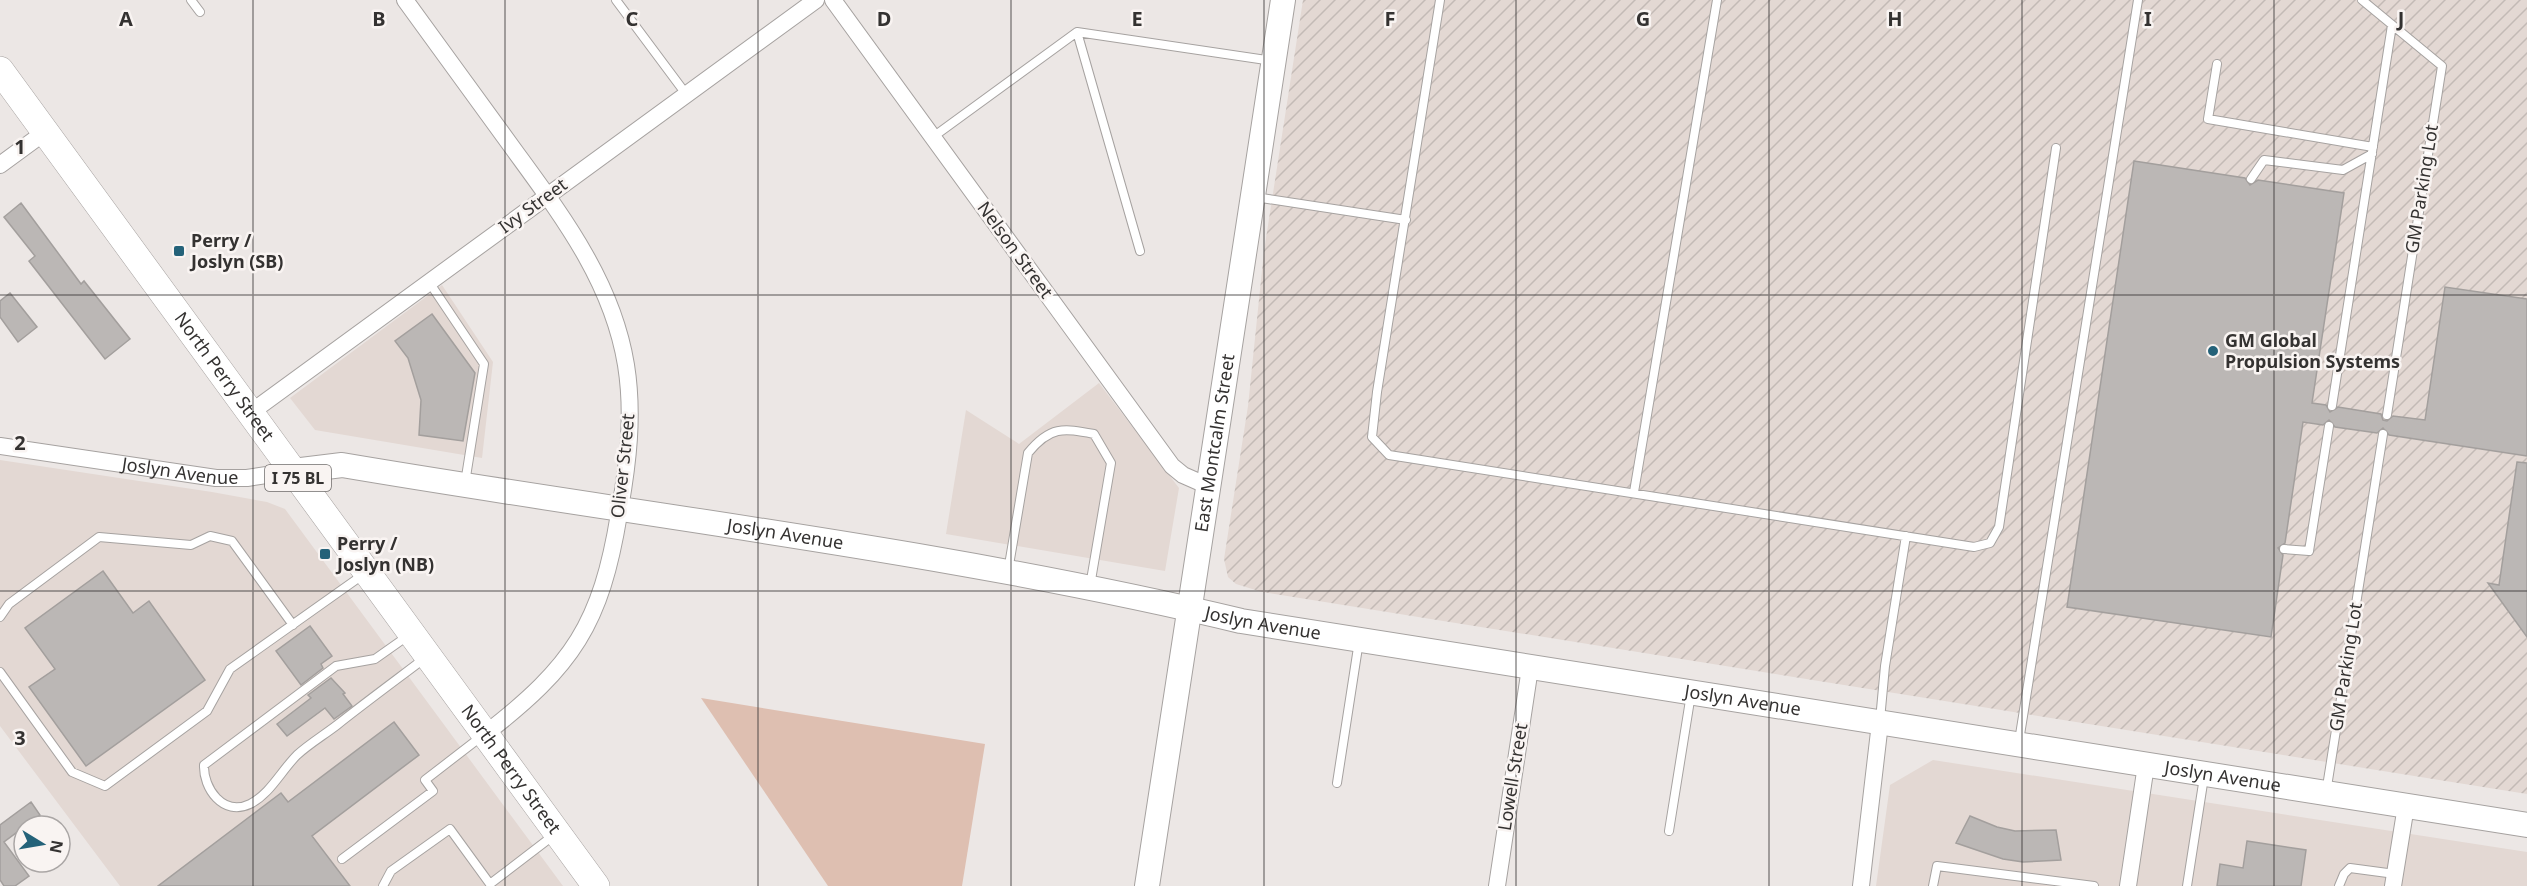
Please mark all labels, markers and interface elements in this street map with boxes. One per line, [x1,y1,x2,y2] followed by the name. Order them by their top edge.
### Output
[119,5,133,32] text: A
[372,5,386,32] text: B
[626,5,639,32] text: C
[877,5,891,32] text: D
[1131,5,1143,32] text: E
[1385,5,1395,32] text: F
[1636,5,1650,32] text: G
[1887,5,1903,32] text: H
[2144,5,2152,32] text: I
[2396,5,2404,32] text: J
[2399,122,2443,255] street label: GM Parking Lot
[14,133,26,160] text: 1
[493,172,572,238] street label: Ivy Street
[973,196,1059,303] street label: Nelson Street
[189,228,283,273] place label: Perry / Joslyn (SB)
[172,244,186,258] marker: Perry / Joslyn (SB)
[170,307,280,446] street label: North Perry Street
[2225,328,2400,373] place label: GM Global Propulsion Systems
[2206,344,2220,358] marker: GM Global Propulsion Systems
[1188,352,1240,534] street label: East Montcalm Street
[605,412,639,519] street label: Oliver Street
[14,429,26,456] text: 2
[118,451,238,489] street label: Joslyn Avenue
[265,465,331,491] road number: I 75 BL
[724,512,845,554] street label: Joslyn Avenue
[335,531,434,576] place label: Perry / Joslyn (NB)
[318,547,332,561] marker: Perry / Joslyn (NB)
[1201,599,1323,644] street label: Joslyn Avenue
[2323,600,2367,733] street label: GM Parking Lot
[1681,678,1803,721] street label: Joslyn Avenue
[456,699,567,839] street label: North Perry Street
[1492,721,1532,832] street label: Lowell Street
[14,724,26,751] text: 3
[2161,754,2283,797] street label: Joslyn Avenue
[12,814,72,874] north arrow
[45,838,69,855] text: N

